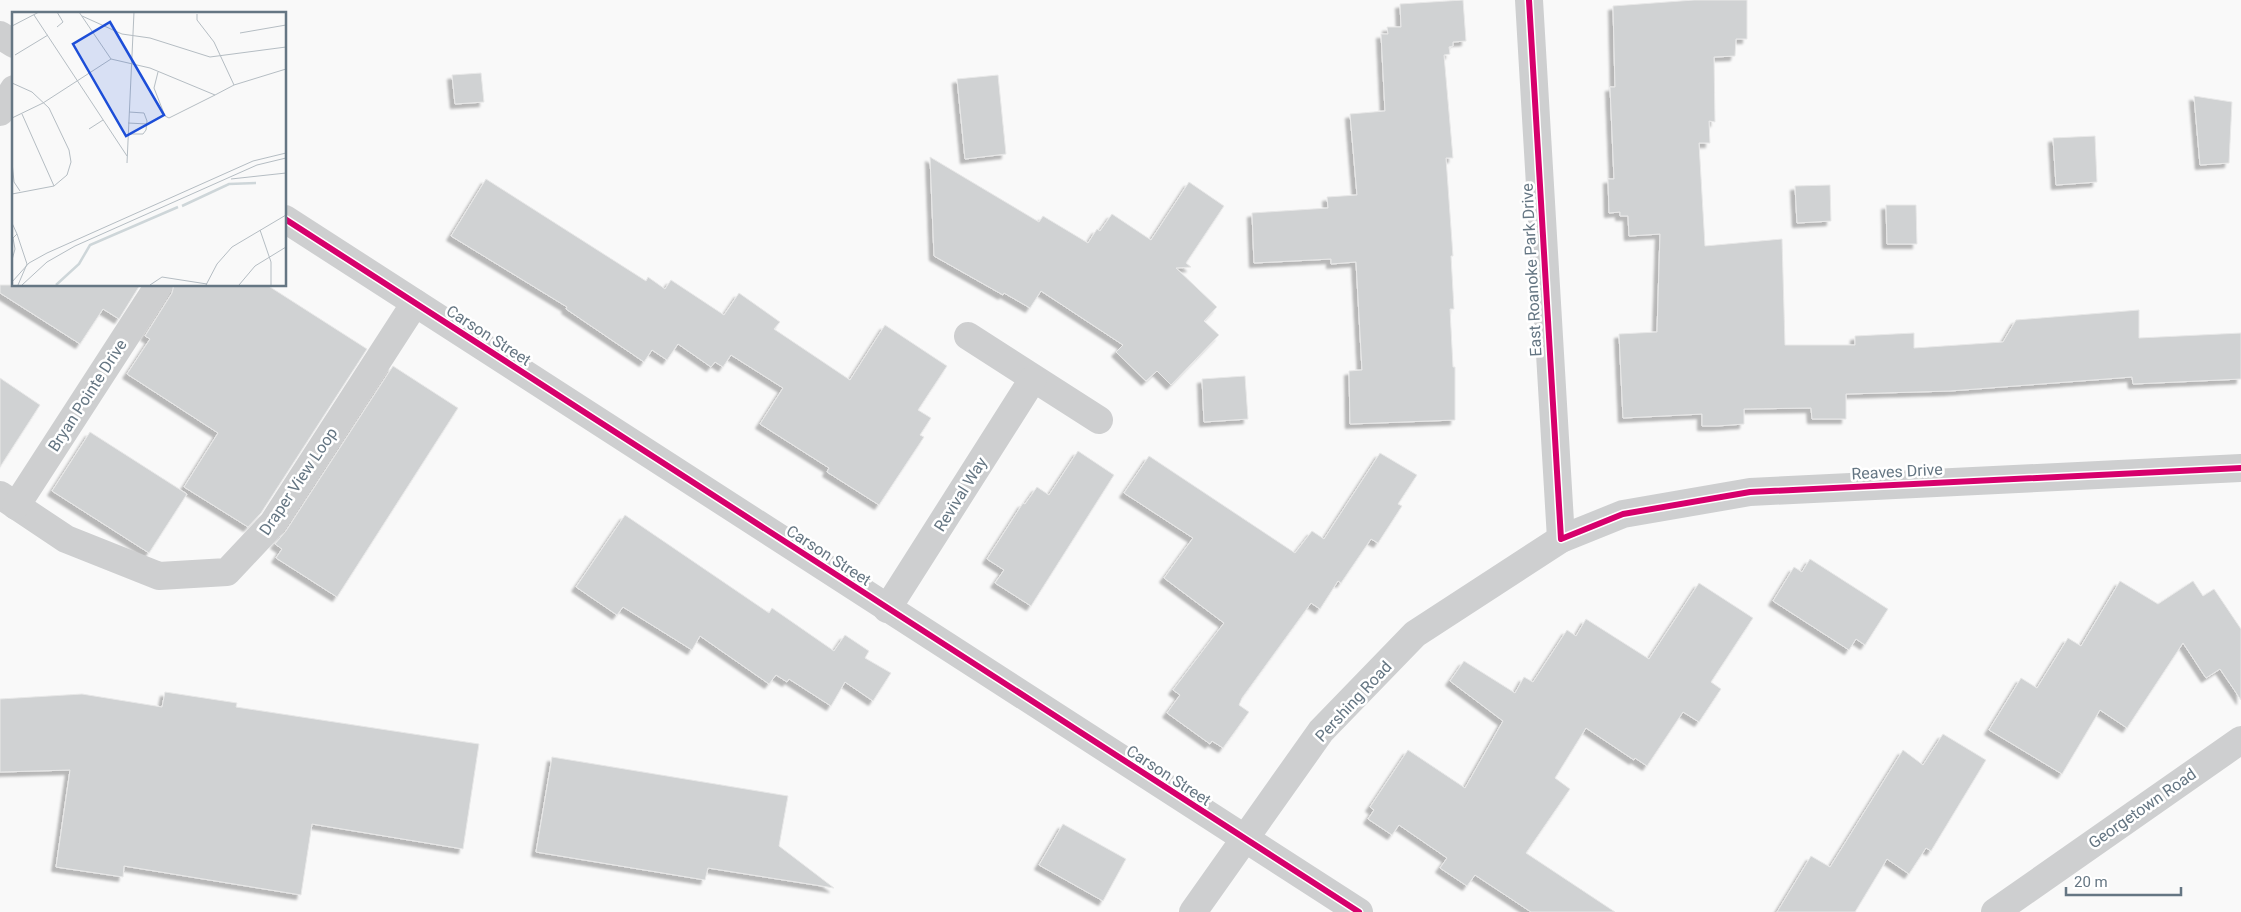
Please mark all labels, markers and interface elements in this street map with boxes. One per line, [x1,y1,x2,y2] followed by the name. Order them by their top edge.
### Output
[12,12,286,286] inset map
[1517,183,1546,357] street label: East Roanoke Park Drive
[443,301,535,370] street label: Carson Street
[44,336,131,455] street label: Bryan Pointe Drive
[255,424,341,539] street label: Draper View Loop
[930,453,991,535] street label: Revival Way
[1851,460,1943,483] street label: Reaves Drive
[783,521,875,590] street label: Carson Street
[1311,657,1396,746] street label: Pershing Road
[1123,741,1215,810] street label: Carson Street
[2085,764,2200,853] street label: Georgetown Road
[2066,864,2181,896] scale bar
[2074,873,2108,891] text: 20 m

